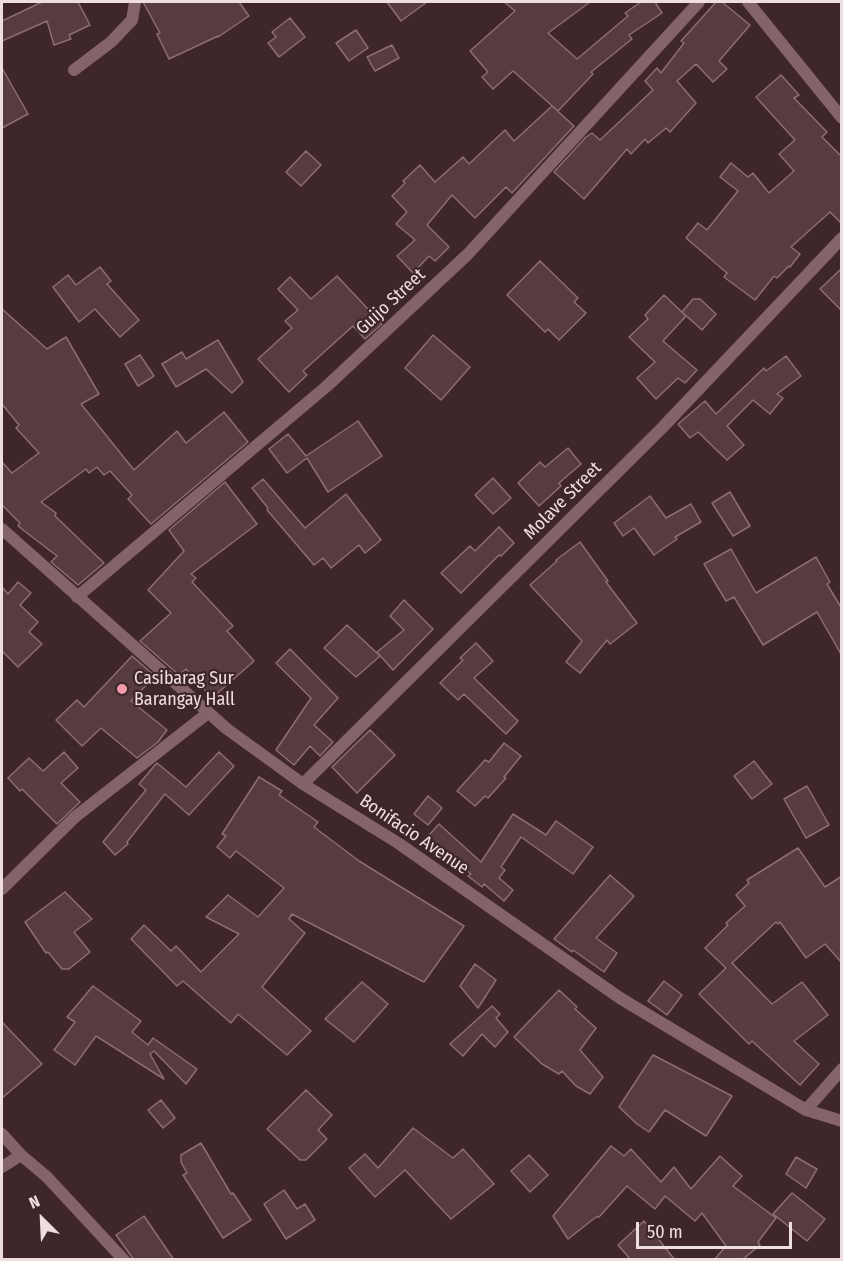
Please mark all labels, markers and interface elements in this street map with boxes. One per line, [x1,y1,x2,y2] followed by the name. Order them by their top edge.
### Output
[352,265,430,339] street label: Guijo Street
[520,458,606,544] street label: Molave Street
[134,668,235,710] place label: Casibarag Sur Barangay Hall
[115,682,129,696] marker: Casibarag Sur Barangay Hall
[355,790,473,880] street label: Bonifacio Avenue
[12,1189,72,1249] north arrow
[26,1191,43,1213] text: N
[639,1210,795,1248] scale bar
[647,1221,683,1243] text: 50 m

